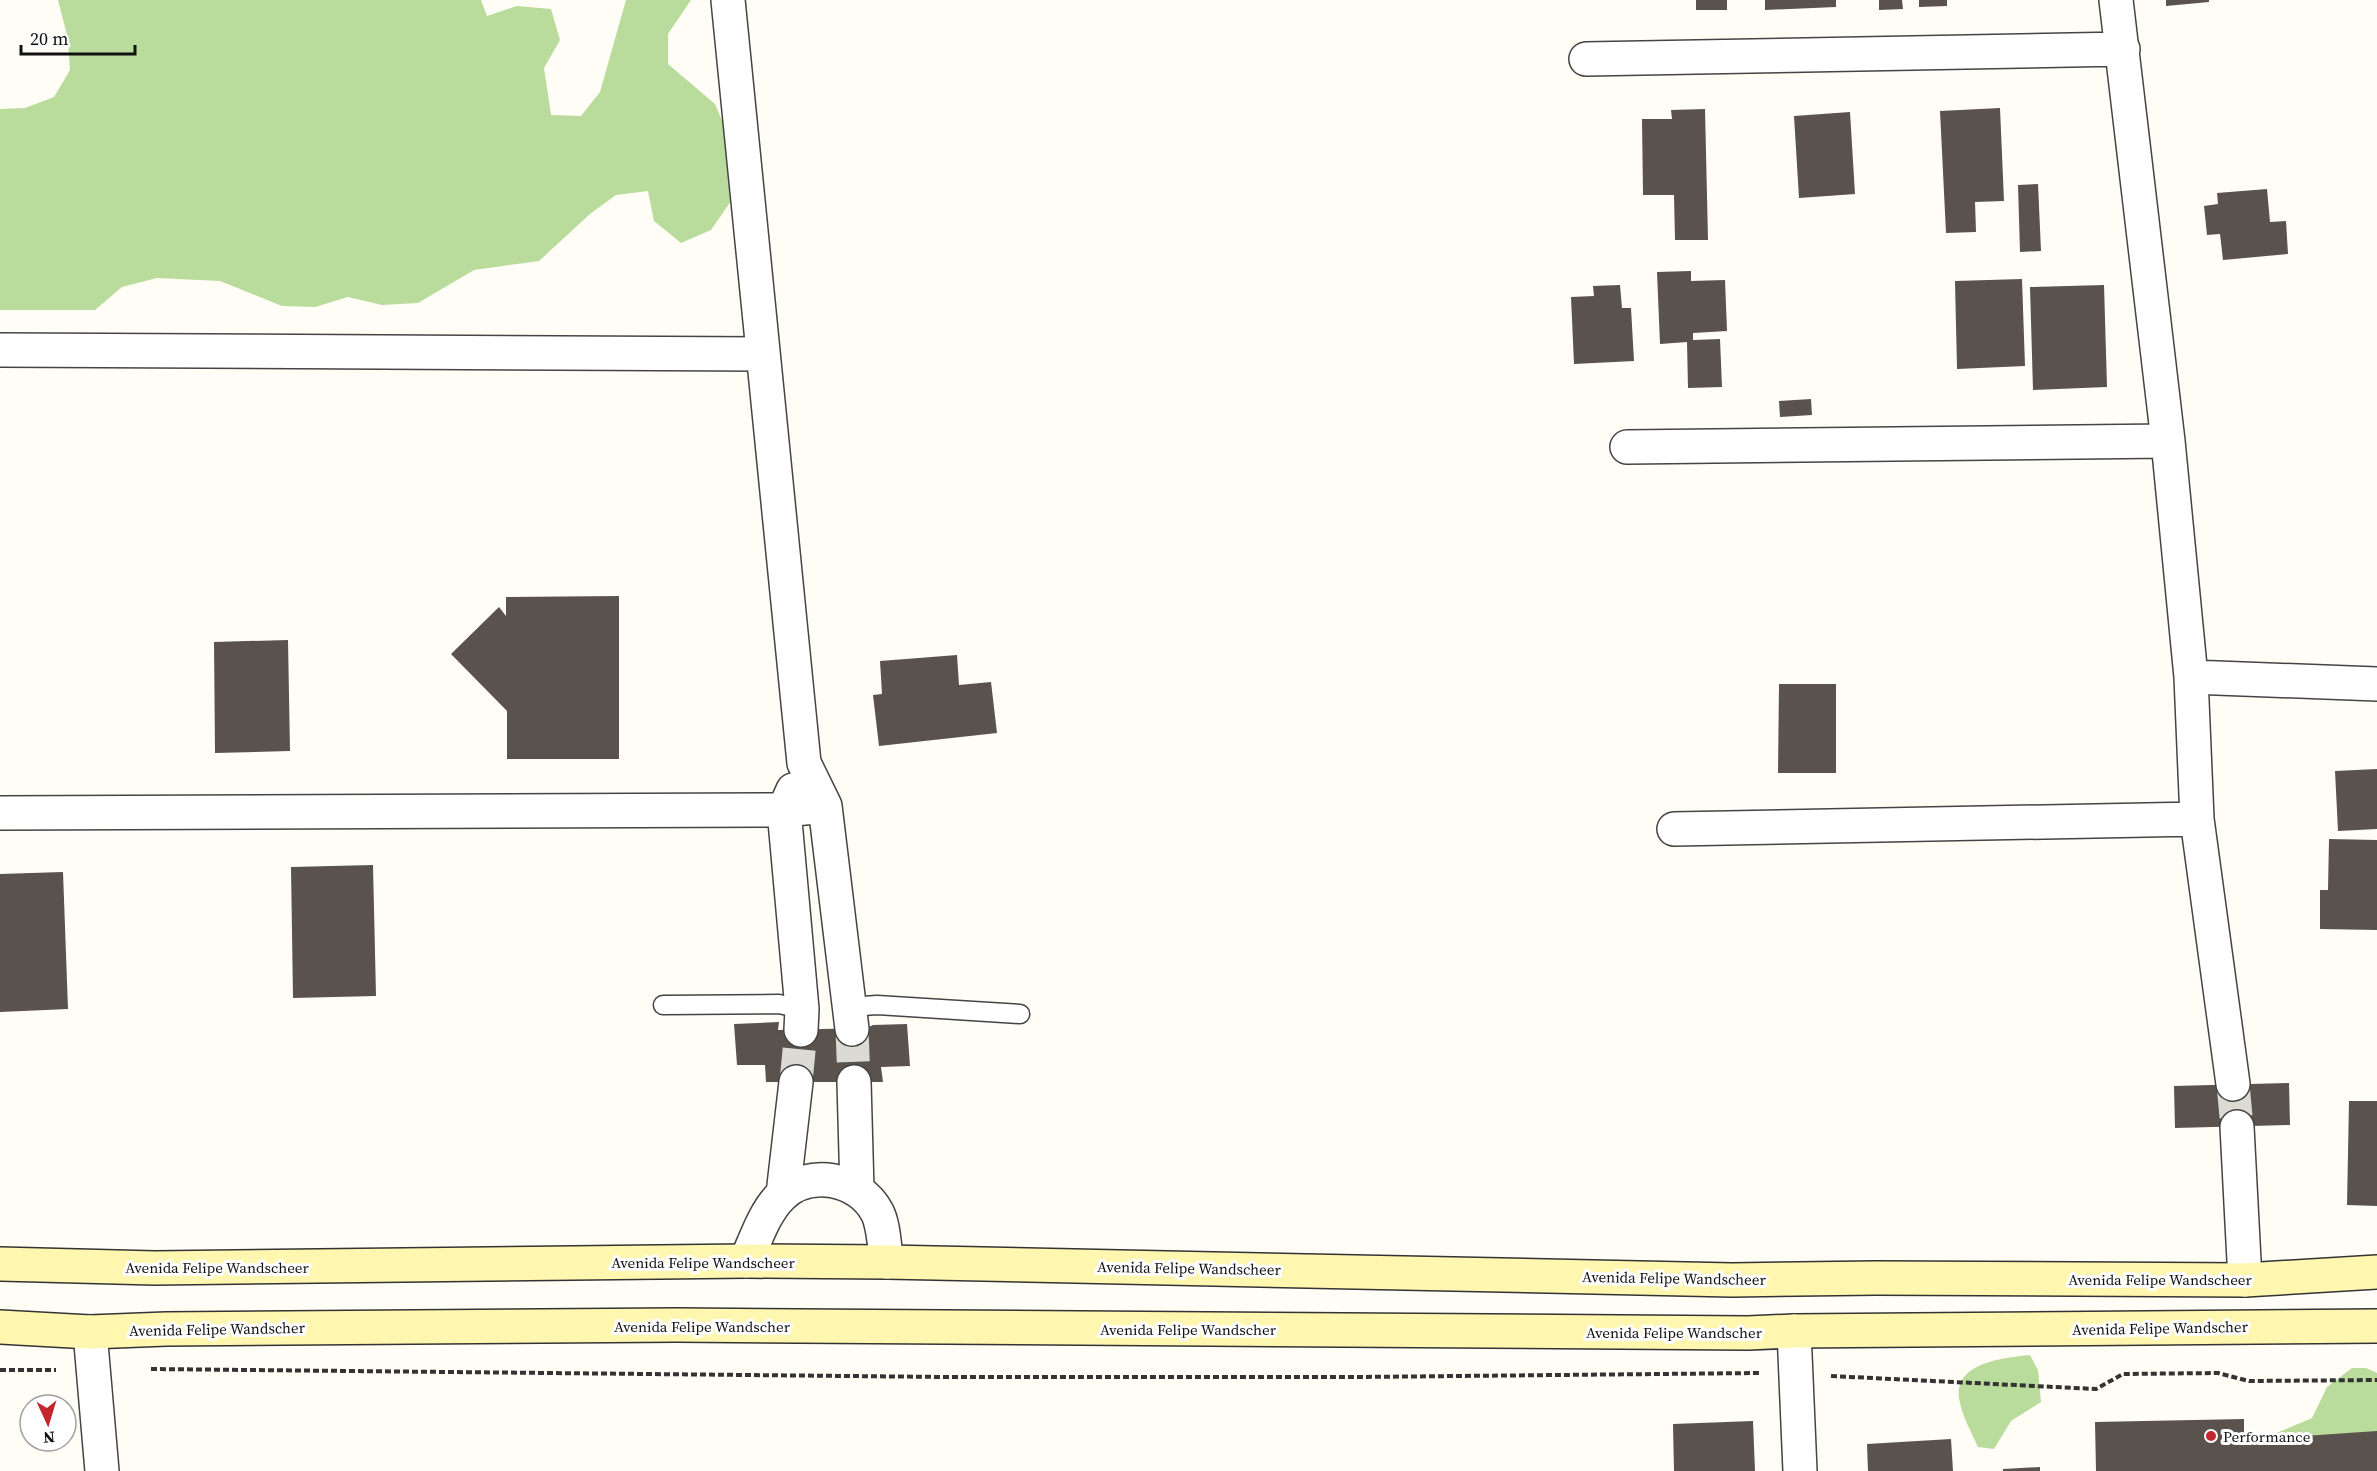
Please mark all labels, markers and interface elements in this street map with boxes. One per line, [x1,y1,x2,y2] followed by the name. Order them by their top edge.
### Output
[21,18,135,56] scale bar
[30,26,68,51] text: 20 m
[611,1252,795,1273] street label: Avenida Felipe Wandscheer
[1097,1256,1282,1280] street label: Avenida Felipe Wandscheer
[125,1257,309,1278] street label: Avenida Felipe Wandscheer
[1582,1266,1767,1290] street label: Avenida Felipe Wandscheer
[2068,1269,2252,1290] street label: Avenida Felipe Wandscheer
[614,1316,791,1337] street label: Avenida Felipe Wandscher
[2072,1316,2249,1340] street label: Avenida Felipe Wandscher
[129,1317,306,1341] street label: Avenida Felipe Wandscher
[1100,1319,1277,1340] street label: Avenida Felipe Wandscher
[1586,1322,1763,1343] street label: Avenida Felipe Wandscher
[18,1393,78,1453] north arrow
[2223,1426,2311,1447] place label: Performance
[42,1427,56,1449] text: N
[2204,1429,2218,1443] marker: Performance

